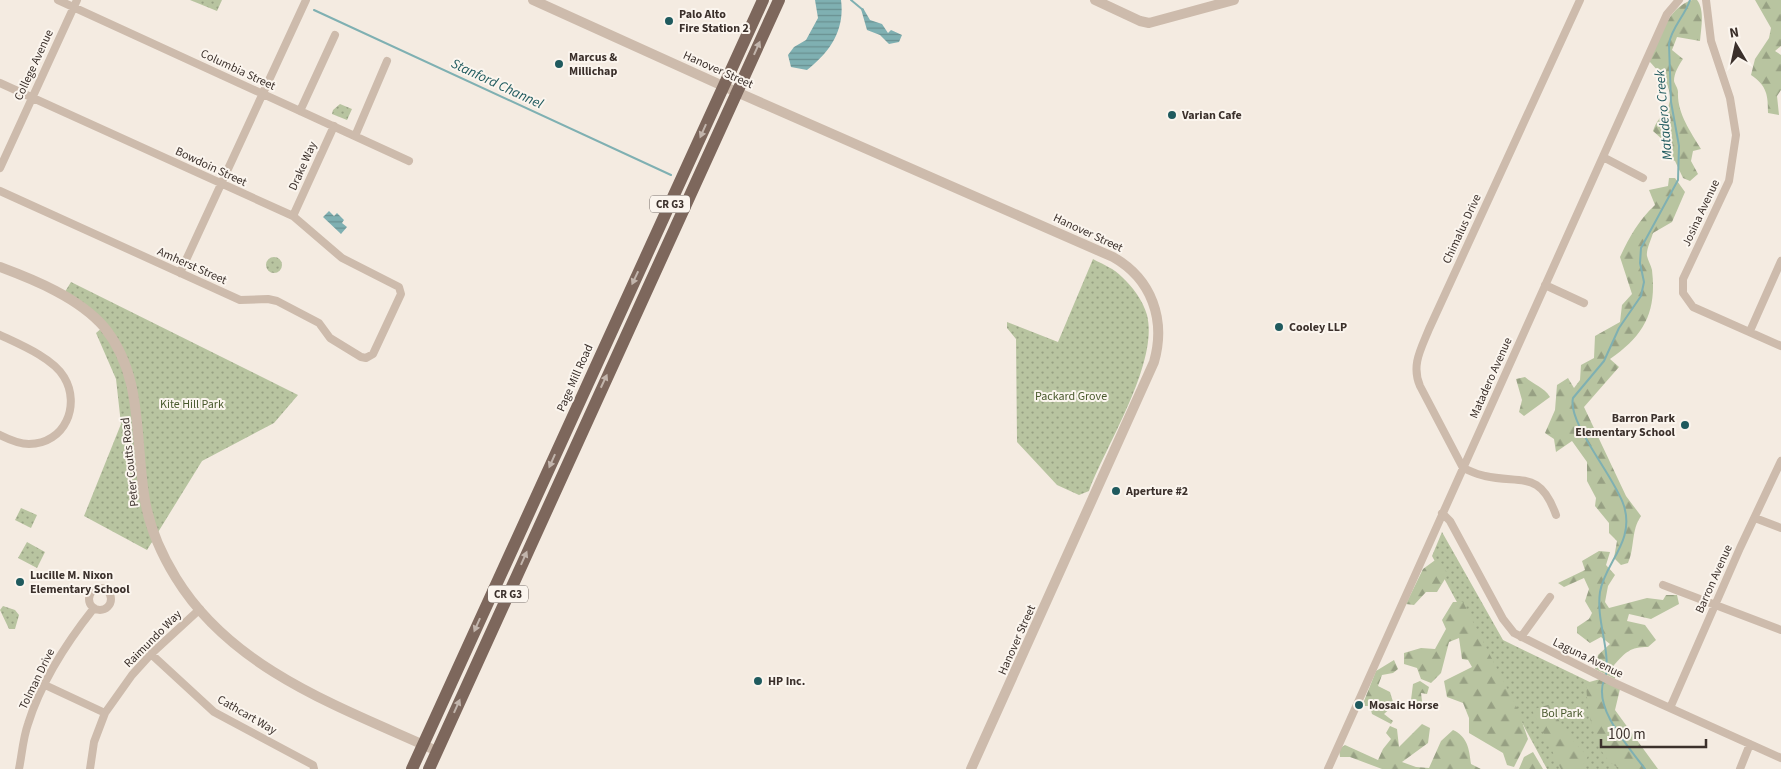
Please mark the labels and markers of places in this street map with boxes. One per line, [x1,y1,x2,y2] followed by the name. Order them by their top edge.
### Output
[679,6,749,37] place label: Palo Alto Fire Station 2
[663,15,675,27] marker: Palo Alto Fire Station 2
[569,49,617,80] place label: Marcus & Millichap
[553,58,565,70] marker: Marcus & Millichap
[1181,107,1242,124] place label: Varian Cafe
[1166,109,1178,121] marker: Varian Cafe
[1289,319,1347,336] place label: Cooley LLP
[1273,321,1285,333] marker: Cooley LLP
[1575,410,1676,441] place label: Barron Park Elementary School
[1679,419,1691,431] marker: Barron Park Elementary School
[1125,483,1188,500] place label: Aperture #2
[1110,485,1122,497] marker: Aperture #2
[30,567,130,598] place label: Lucille M. Nixon Elementary School
[14,576,26,588] marker: Lucille M. Nixon Elementary School
[768,673,805,690] place label: HP Inc.
[752,675,764,687] marker: HP Inc.
[1369,697,1439,714] place label: Mosaic Horse
[1353,699,1365,711] marker: Mosaic Horse

